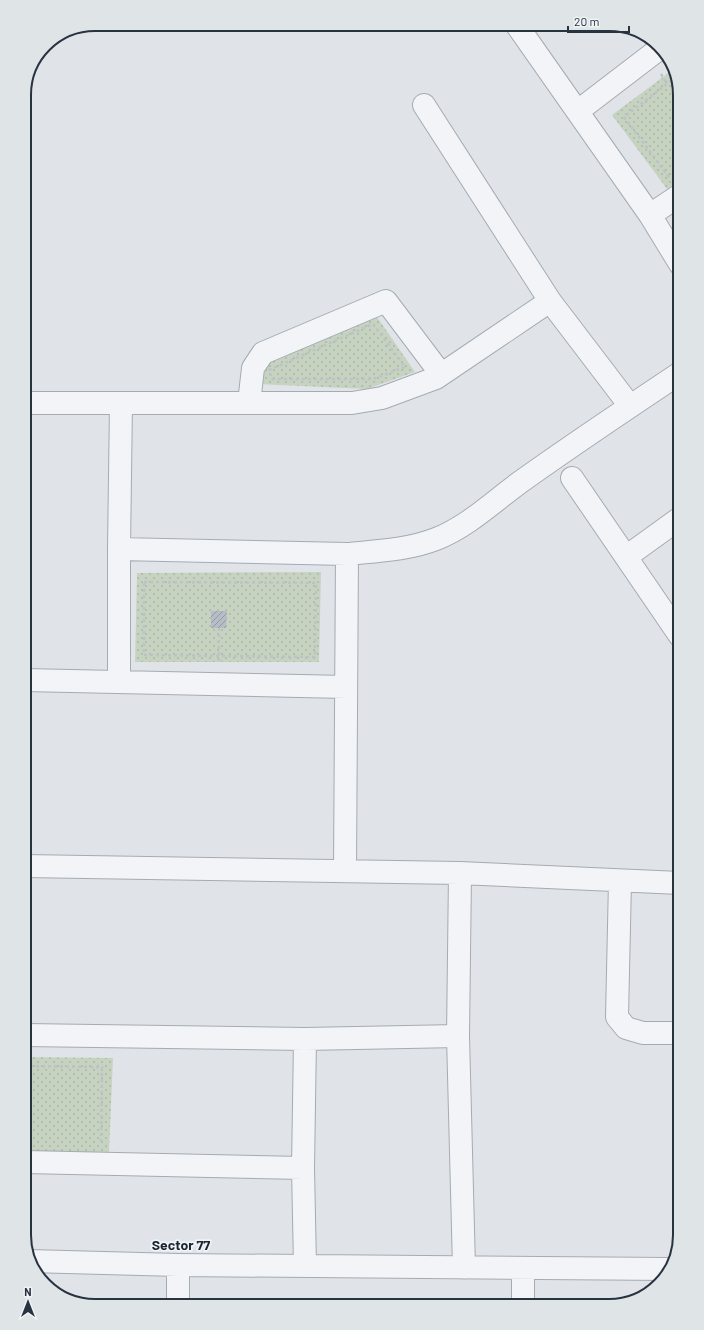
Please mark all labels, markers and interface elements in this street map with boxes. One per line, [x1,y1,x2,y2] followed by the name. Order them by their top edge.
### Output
[568,8,629,34] scale bar
[574,14,600,28] text: 20 m
[152,1236,210,1253] district label: Sector 77
[8,1282,48,1322] north arrow
[24,1285,32,1298] text: N

